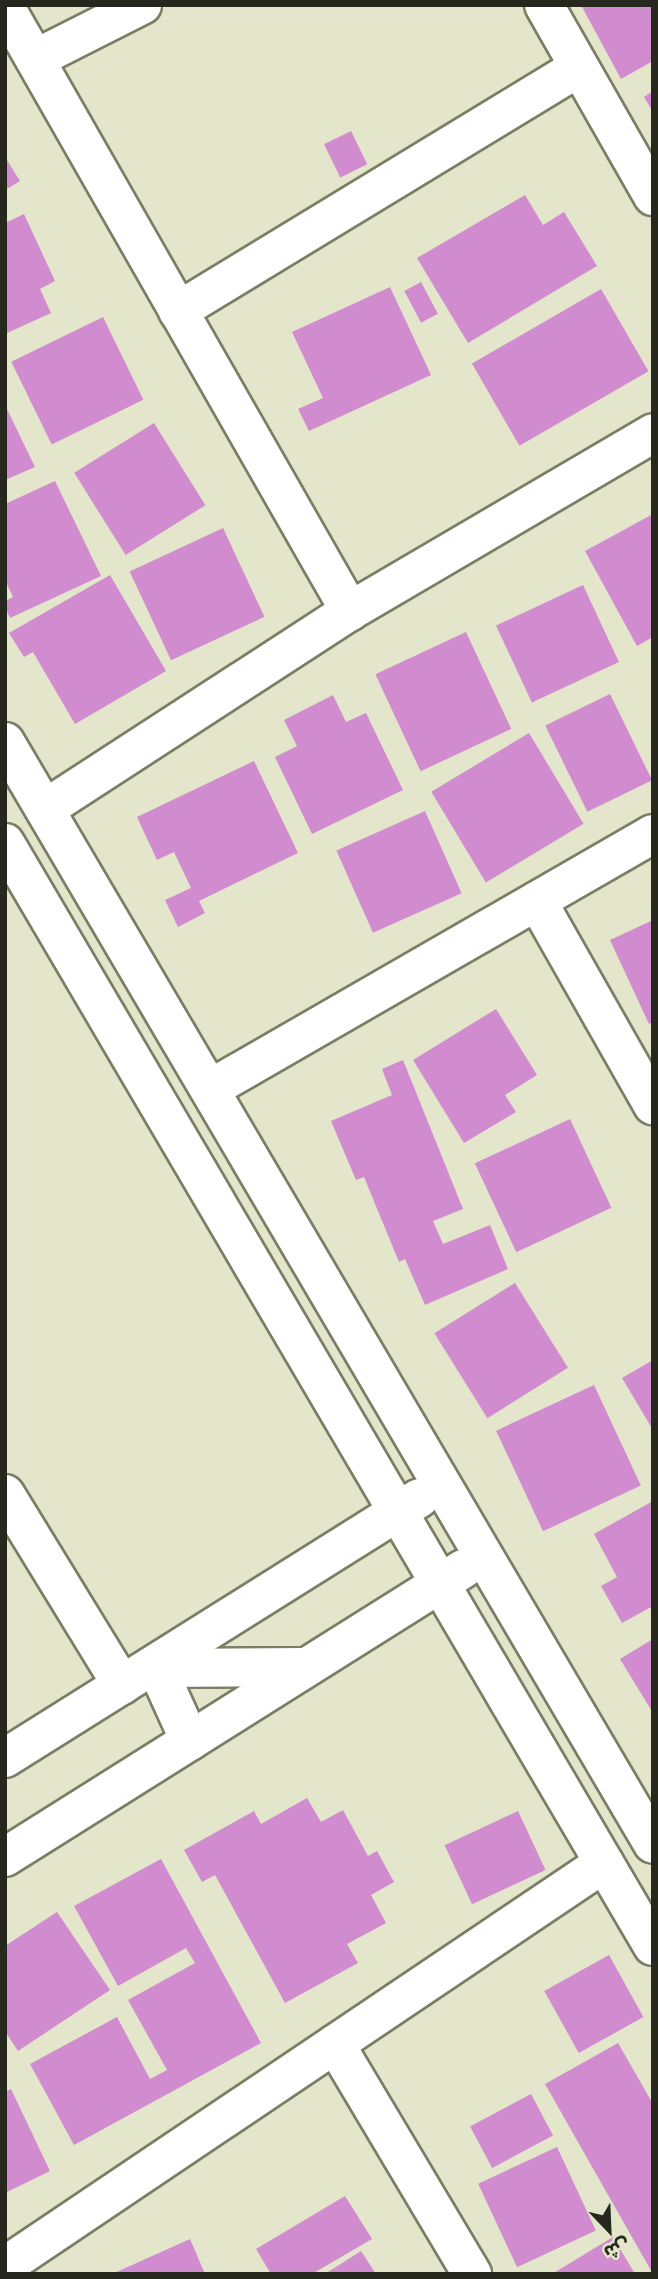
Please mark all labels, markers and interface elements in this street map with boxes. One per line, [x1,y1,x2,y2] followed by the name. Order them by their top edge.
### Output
[574,2195,644,2265] north arrow
[601,2234,634,2265] text: ش

